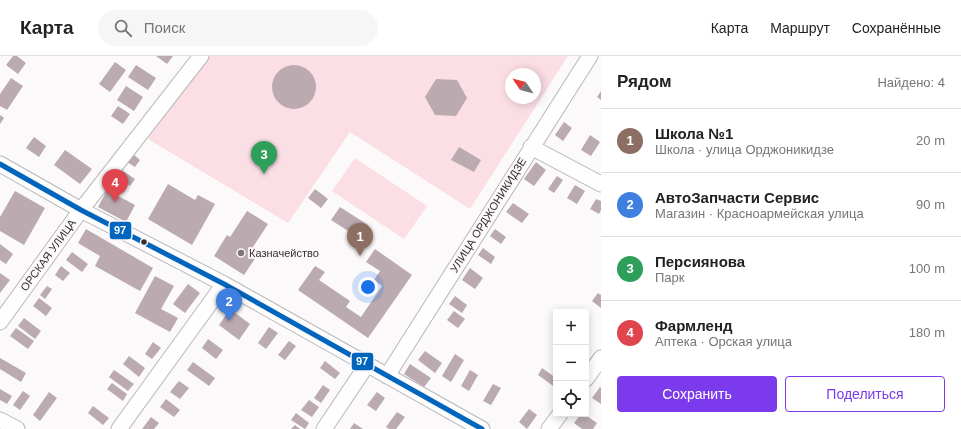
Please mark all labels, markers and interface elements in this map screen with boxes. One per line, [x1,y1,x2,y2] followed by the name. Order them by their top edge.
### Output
[98,10,378,46] search box
[20,17,74,38] text: Карта
[112,17,134,39] icon: search
[144,19,185,36] text: Поиск
[711,20,748,36] text: Карта
[770,20,830,36] text: Маршрут
[852,20,941,36] text: Сохранённые
[505,68,541,104] north arrow
[617,72,672,91] text: Рядом
[877,75,945,90] text: Найдено: 4
[655,125,733,142] text: Школа №1
[626,133,634,148] text: 1
[916,133,945,148] text: 20 m
[251,141,277,174] pin: 3
[655,142,834,157] text: Школа · улица Орджоникидзе
[448,155,528,275] street label: УЛИЦА ОРДЖОНИКИДЗЕ
[102,169,128,202] pin: 4
[655,189,819,206] text: АвтоЗапчасти Сервис
[626,197,634,212] text: 2
[916,197,945,212] text: 90 m
[655,206,864,221] text: Магазин · Красноармейская улица
[18,216,78,293] street label: ОРСКАЯ УЛИЦА
[109,221,132,240] line badge: 97
[347,223,373,256] pin: 1
[114,224,126,236] text: 97
[139,237,149,247] unlabelled marker
[249,247,319,259] place label: Казначейство
[236,248,246,258] marker: Казначейство
[655,253,745,270] text: Персиянова
[626,261,634,276] text: 3
[909,261,945,276] text: 100 m
[655,270,685,285] text: Парк
[358,277,378,297] your location
[216,288,242,321] pin: 2
[553,309,589,417] map controls
[553,309,589,345] button: +
[655,317,732,334] text: Фармленд
[626,325,634,340] text: 4
[909,325,945,340] text: 180 m
[655,334,792,349] text: Аптека · Орская улица
[553,345,589,381] button: −
[351,352,374,371] line badge: 97
[356,355,368,367] text: 97
[617,376,777,412] button: Сохранить
[785,376,945,412] button: Поделиться
[553,381,589,417] button: locate

